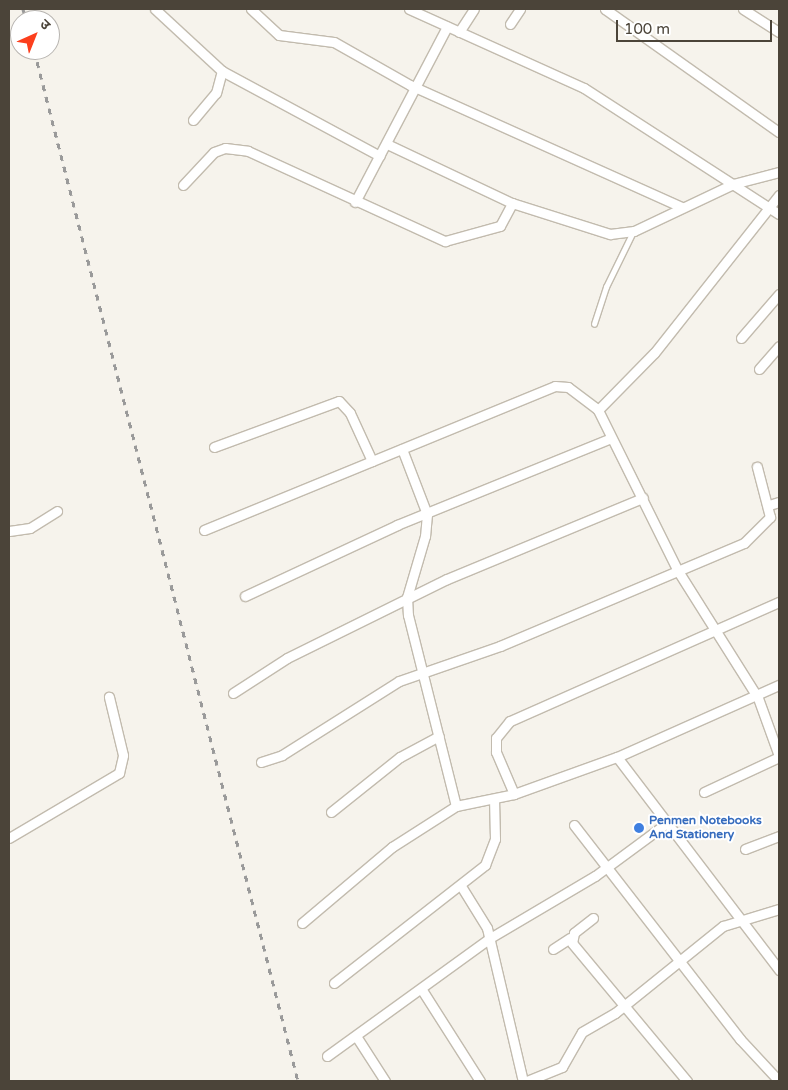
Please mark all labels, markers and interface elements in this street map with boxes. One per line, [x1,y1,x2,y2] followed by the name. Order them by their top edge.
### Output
[10,10,60,60] north arrow
[618,10,774,42] scale bar
[36,16,54,34] text: उ
[624,20,670,38] text: 100 m
[649,814,762,842] place label: Penmen Notebooks And Stationery
[633,822,645,834] marker: Penmen Notebooks And Stationery

